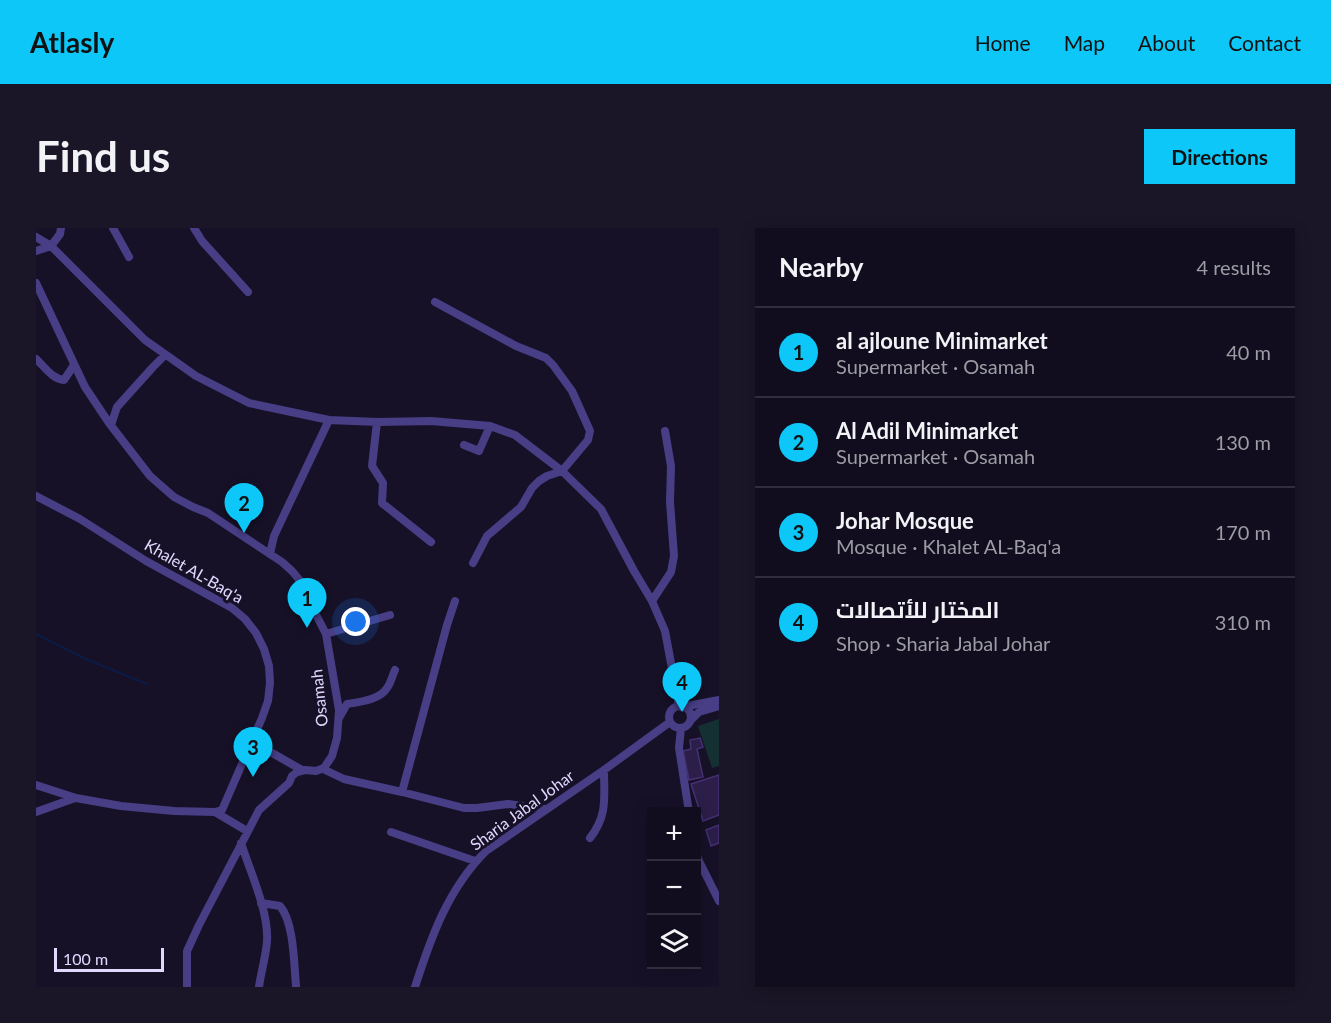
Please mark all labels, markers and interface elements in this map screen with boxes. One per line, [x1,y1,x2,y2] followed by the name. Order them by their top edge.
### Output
[30,25,114,59] text: Atlasly
[975,30,1031,55] text: Home
[1064,30,1105,55] text: Map
[1138,30,1195,55] text: About
[1228,30,1301,55] text: Contact
[1144,129,1295,184] button: Directions
[36,131,170,181] text: Find us
[779,251,864,283] text: Nearby
[1196,255,1271,279] text: 4 results
[836,327,1048,354] text: al ajloune Minimarket
[793,340,804,364] text: 1
[1226,340,1271,364] text: 40 m
[836,354,1035,378] text: Supermarket · Osamah
[836,417,1018,444] text: Al Adil Minimarket
[793,430,804,454] text: 2
[1215,430,1271,454] text: 130 m
[836,444,1035,468] text: Supermarket · Osamah
[224,484,264,533] pin: 2
[836,507,974,534] text: Johar Mosque
[793,520,804,544] text: 3
[1215,520,1271,544] text: 170 m
[836,534,1061,558] text: Mosque · Khalet AL-Baq'a
[141,535,247,607] street label: Khalet AL-Baq'a
[288,578,326,628] pin: 1
[836,596,999,623] text: المختار للأتصالات
[341,607,370,636] your location
[793,610,804,634] text: 4
[1215,610,1271,634] text: 310 m
[836,631,1050,655] text: Shop · Sharia Jabal Johar
[662,662,702,712] pin: 4
[306,668,331,728] street label: Osamah
[234,728,272,777] pin: 3
[466,765,577,854] street label: Sharia Jabal Johar
[647,807,701,969] map controls
[647,807,701,861] button: +
[647,861,701,915] button: −
[647,915,701,969] button: layers
[54,945,164,972] scale bar
[63,949,108,968] text: 100 m

